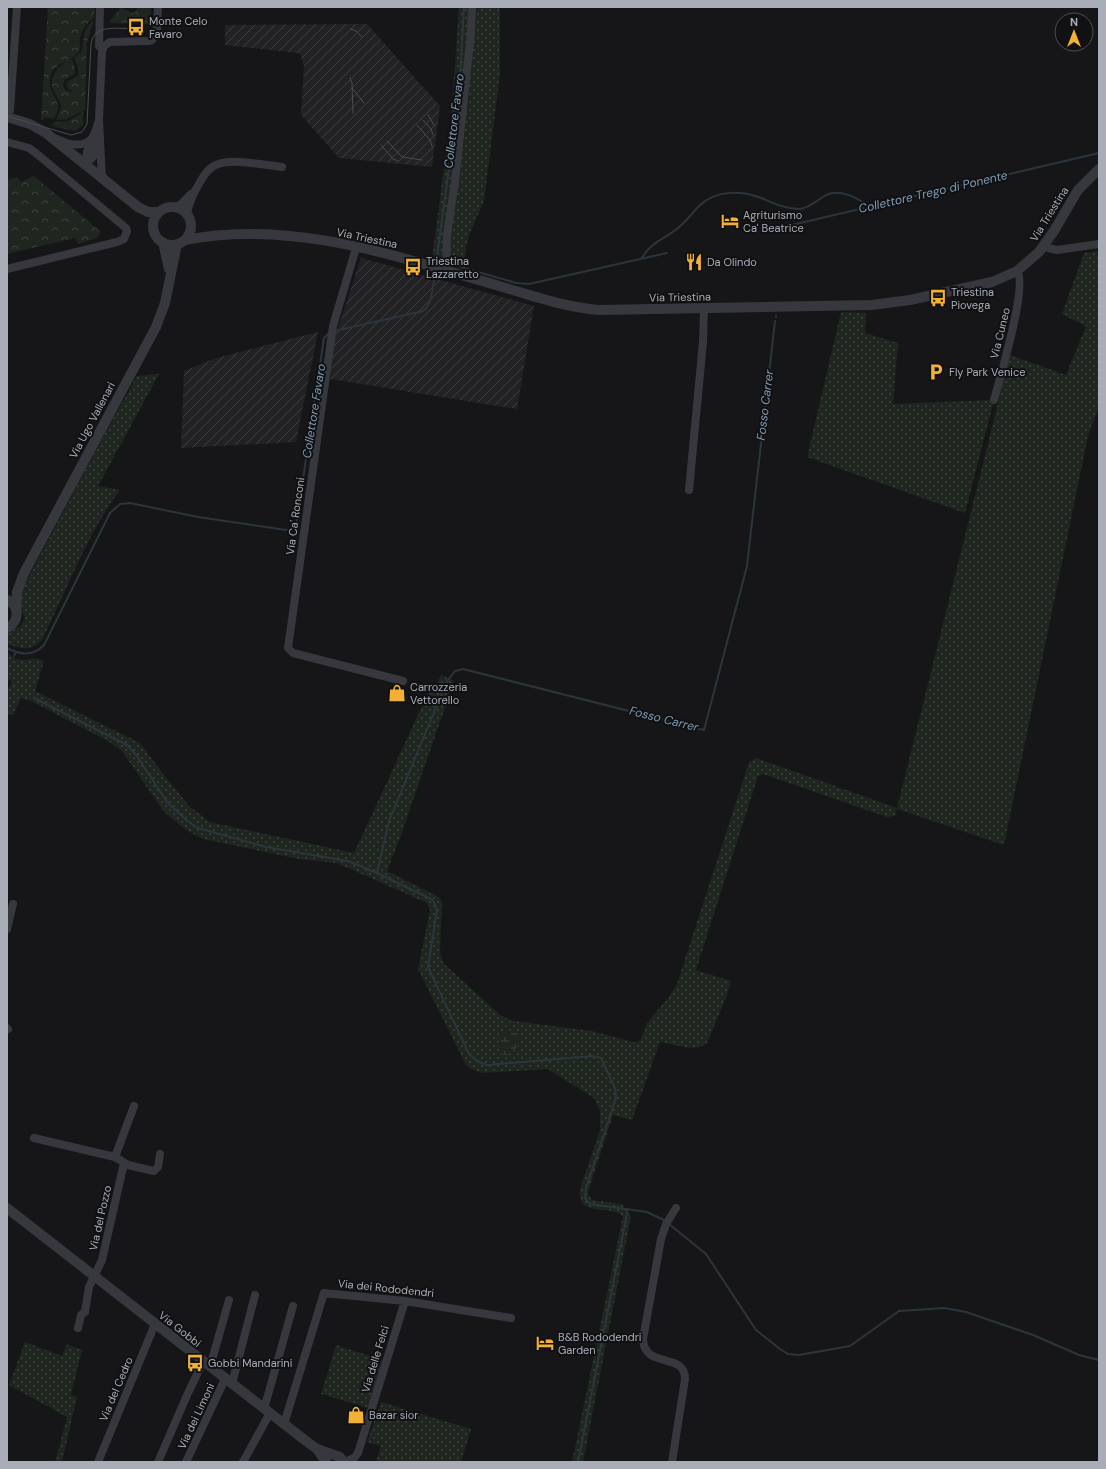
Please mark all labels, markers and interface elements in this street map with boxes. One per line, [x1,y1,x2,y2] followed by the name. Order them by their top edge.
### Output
[1054,12,1094,52] north arrow
[149,14,208,41] place label: Monte Celo Favaro
[1070,15,1078,29] text: N
[126,17,146,37] bus stop icon: Monte Celo Favaro
[440,73,468,169] water label: Collettore Favaro
[857,167,1009,217] water label: Collettore Trego di Ponente
[1027,184,1071,244] street label: Via Triestina
[743,208,804,235] place label: Agriturismo Ca' Beatrice
[720,211,740,231] hotel icon: Agriturismo Ca' Beatrice
[335,225,399,251] street label: Via Triestina
[684,252,704,272] restaurant icon: Da Olindo
[426,254,479,281] place label: Triestina Lazzaretto
[707,255,757,269] place label: Da Olindo
[403,257,423,277] bus stop icon: Triestina Lazzaretto
[951,285,994,312] place label: Triestina Piovega
[928,288,948,308] bus stop icon: Triestina Piovega
[649,289,711,305] street label: Via Triestina
[987,306,1013,360] street label: Via Cuneo
[926,362,946,382] parking icon: Fly Park Venice
[299,363,329,459] water label: Collettore Favaro
[949,365,1025,379] place label: Fly Park Venice
[753,368,777,441] water label: Fosso Carrer
[66,379,118,461] street label: Via Ugo Vallenari
[283,476,307,556] street label: Via Ca' Ronconi
[410,680,467,707] place label: Carrozzeria Vettorello
[387,683,407,703] shop icon: Carrozzeria Vettorello
[628,703,701,735] water label: Fosso Carrer
[86,1184,114,1252] street label: Via del Pozzo
[337,1276,435,1300] street label: Via dei Rododendri
[156,1308,204,1350] street label: Via Gobbi
[358,1324,392,1394] street label: Via delle Felci
[558,1330,641,1357] place label: B&B Rododendri Garden
[535,1333,555,1353] hotel icon: B&B Rododendri Garden
[185,1353,205,1373] bus stop icon: Gobbi Mandarini
[96,1355,136,1423] street label: Via del Cedro
[208,1356,292,1370] place label: Gobbi Mandarini
[175,1381,217,1451] street label: Via dei Limoni
[346,1405,366,1425] shop icon: Bazar sior
[369,1408,418,1422] place label: Bazar sior

